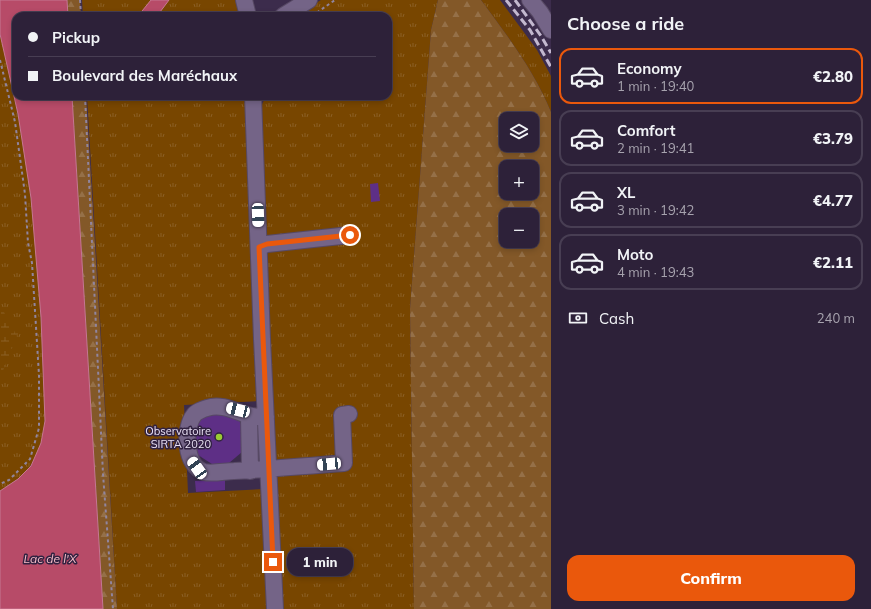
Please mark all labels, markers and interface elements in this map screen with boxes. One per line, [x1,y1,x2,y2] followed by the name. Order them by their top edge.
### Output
[567,12,684,35] text: Choose a ride
[52,28,100,47] text: Pickup
[569,58,605,94] icon: car
[617,59,682,78] text: Economy
[52,66,237,85] text: Boulevard des Maréchaux
[813,67,853,86] text: €2.80
[617,78,694,94] text: 1 min · 19:40
[499,112,539,248] map controls
[499,112,539,152] button: layers
[569,120,605,156] icon: car
[617,121,675,140] text: Comfort
[813,129,853,148] text: €3.79
[617,140,694,156] text: 2 min · 19:41
[499,160,539,200] button: +
[569,182,605,218] icon: car
[617,183,635,202] text: XL
[813,191,853,210] text: €4.77
[617,202,694,218] text: 3 min · 19:42
[252,203,264,227] car
[499,208,539,248] button: −
[341,226,359,244] route start
[569,244,605,280] icon: car
[617,245,653,264] text: Moto
[813,253,853,272] text: €2.11
[617,264,694,280] text: 4 min · 19:43
[567,307,589,329] icon: cash
[599,309,634,328] text: Cash
[817,310,855,326] text: 240 m
[225,401,251,419] car
[145,424,211,451] place label: Observatoire SIRTA 2020
[214,432,224,442] marker: Observatoire SIRTA 2020
[185,455,209,481] car
[317,457,341,471] car
[287,548,353,576] callout: 1 min
[23,551,78,566] water label: Lac de l'X
[264,553,282,571] route end
[303,554,337,570] text: 1 min
[567,555,855,601] button: Confirm

